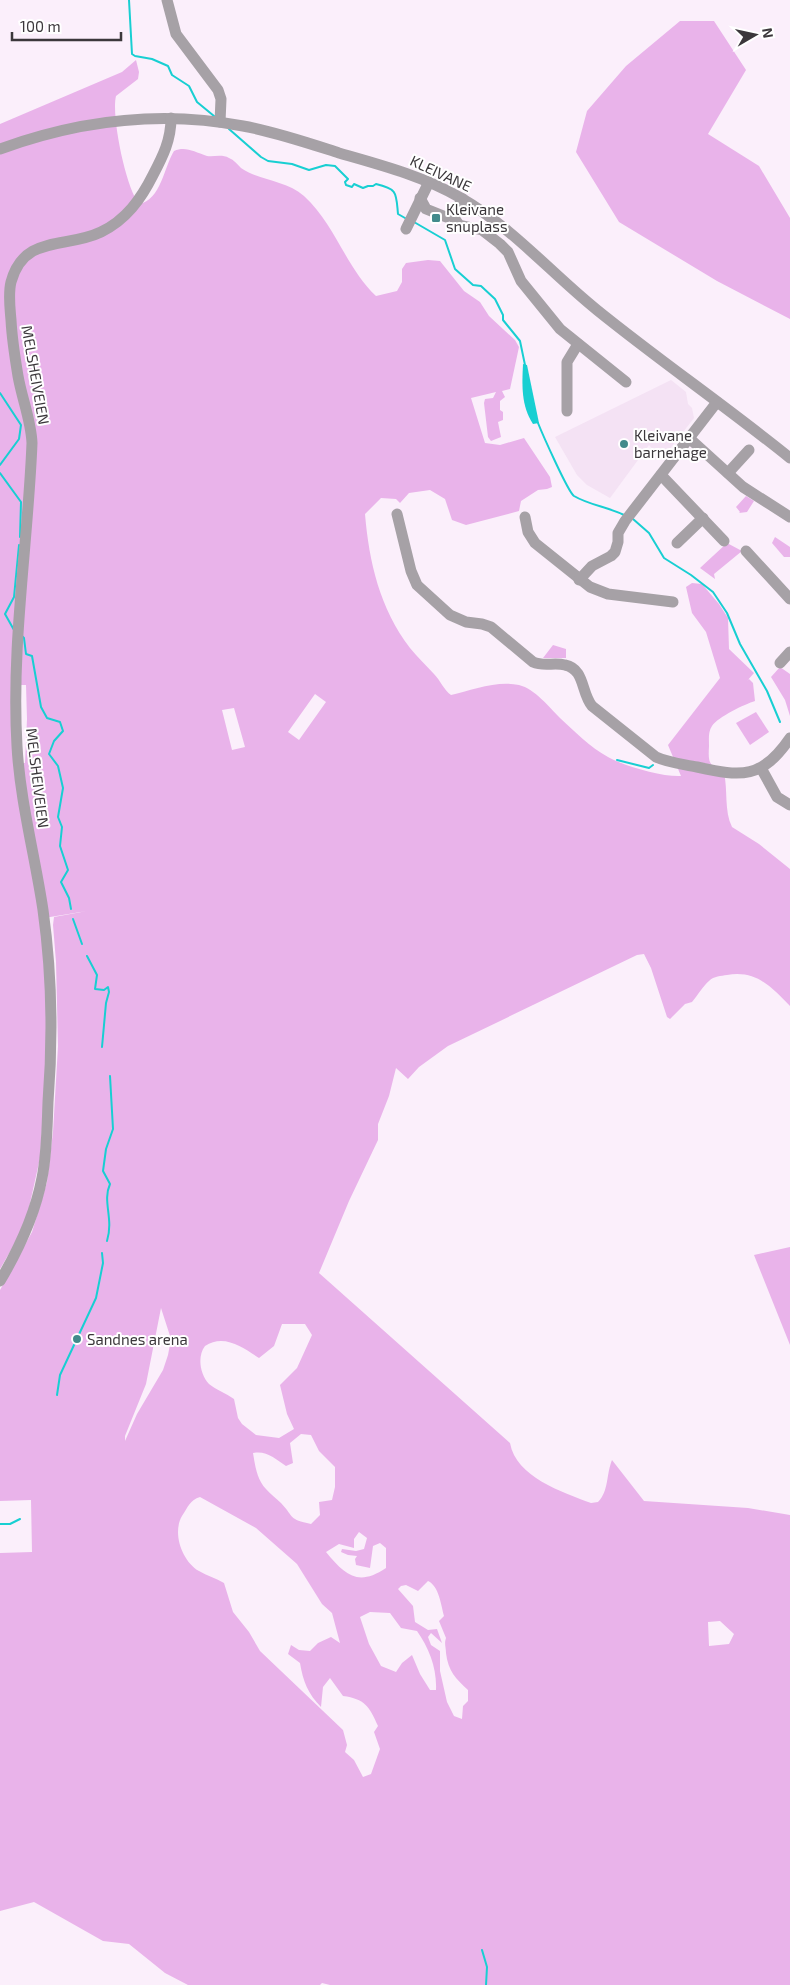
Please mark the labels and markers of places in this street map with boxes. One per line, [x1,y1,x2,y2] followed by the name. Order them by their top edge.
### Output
[446,200,508,235] place label: Kleivane snuplass
[430,212,442,224] marker: Kleivane snuplass
[634,426,707,461] place label: Kleivane barnehage
[618,438,630,450] marker: Kleivane barnehage
[87,1330,188,1348] place label: Sandnes arena
[71,1333,83,1345] marker: Sandnes arena

